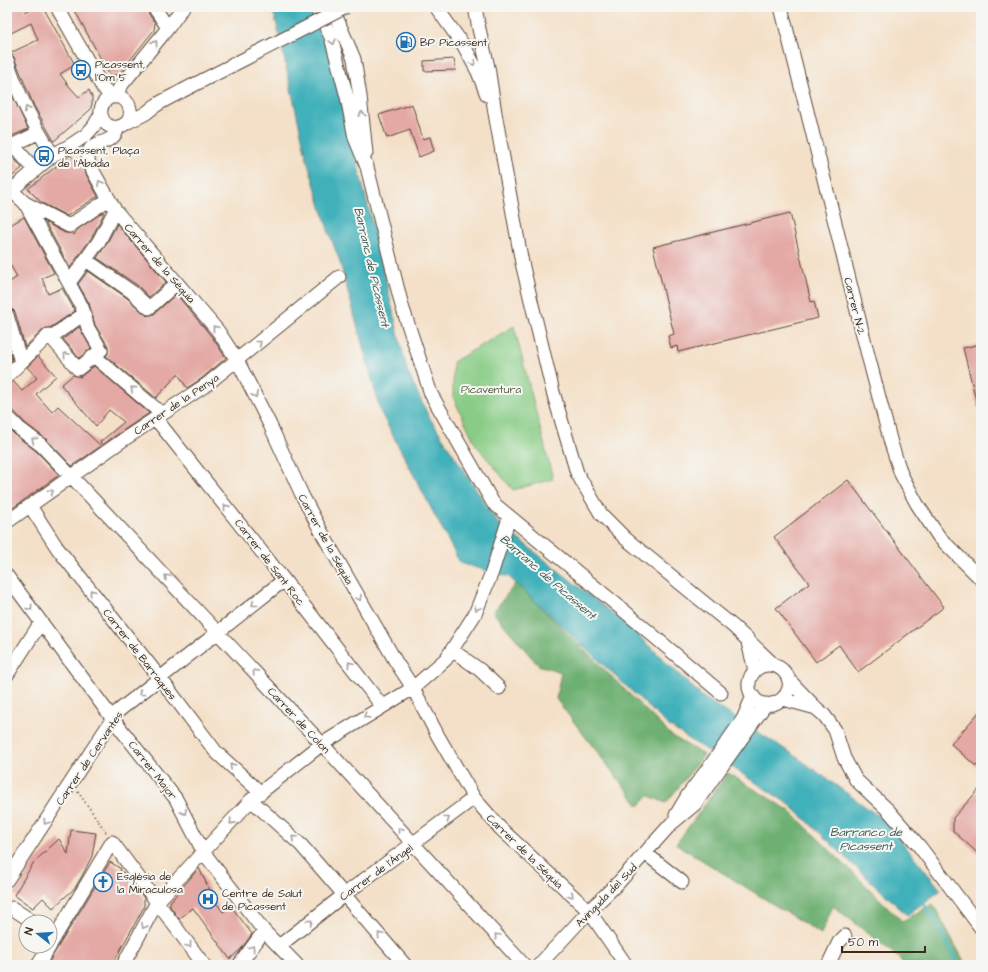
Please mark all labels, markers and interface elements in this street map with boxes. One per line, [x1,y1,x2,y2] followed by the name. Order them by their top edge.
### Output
[395,31,417,53] fuel station icon: BP Picassent
[420,35,488,50] place label: BP Picassent
[328,39,337,46] one-way arrow
[151,41,158,48] one-way arrow
[95,57,145,85] place label: Picassent, l'Om 5
[70,59,92,81] bus stop icon: Picassent, l'Om 5
[468,59,476,66] one-way arrow
[24,106,32,114] one-way arrow
[358,111,367,117] one-way arrow
[58,143,140,171] place label: Picassent, Plaça de l'Abadia
[33,145,55,167] bus stop icon: Picassent, Plaça de l'Abadia
[97,180,104,187] one-way arrow
[349,206,394,330] water label: Barranc de Picassent
[121,220,199,307] street label: Carrer de la Séquia
[840,276,869,337] street label: Carrer N-2
[213,325,220,332] one-way arrow
[254,341,261,348] one-way arrow
[64,353,71,360] one-way arrow
[131,370,223,439] street label: Carrer de la Penya
[461,382,521,397] park label: Picaventura
[130,387,137,394] one-way arrow
[250,391,258,398] one-way arrow
[32,438,39,445] one-way arrow
[46,490,53,497] one-way arrow
[294,491,357,587] street label: Carrer de la Séquia
[224,504,231,511] one-way arrow
[231,516,308,609] street label: Carrer de Sant Roc
[496,531,600,625] water label: Barranc de Picassent
[164,574,171,582] one-way arrow
[90,590,97,597] one-way arrow
[354,594,362,601] one-way arrow
[251,599,258,606] one-way arrow
[25,603,32,610] one-way arrow
[474,604,482,612] one-way arrow
[99,606,180,703] street label: Carrer de Barraques
[347,662,354,669] one-way arrow
[253,669,260,677] one-way arrow
[264,684,334,757] street label: Carrer de Colon
[138,689,145,696] one-way arrow
[52,708,127,808] street label: Carrer de Cervantes
[363,711,370,719] one-way arrow
[125,738,180,803] street label: Carrer Major
[229,764,237,771] one-way arrow
[179,808,186,816] one-way arrow
[483,811,567,892] street label: Carrer de la Séquia
[229,817,236,825] one-way arrow
[443,817,450,824] one-way arrow
[43,818,51,825] one-way arrow
[830,824,902,855] water label: Barranco de Picassent
[397,827,404,835] one-way arrow
[291,836,298,843] one-way arrow
[337,841,417,905] street label: Carrer de l'Àngel
[572,860,641,931] street label: Avinguda del Sud
[117,869,183,897] place label: Església de la Miraculosa
[92,871,114,893] church icon: Església de la Miraculosa
[222,886,303,914] place label: Centre de Salut de Picassent
[197,888,219,910] hospital icon: Centre de Salut de Picassent
[566,890,574,898] one-way arrow
[18,914,58,954] north arrow
[305,919,312,926] one-way arrow
[142,921,149,929] one-way arrow
[21,926,37,937] text: N
[842,928,925,954] scale bar
[377,933,384,940] one-way arrow
[494,933,502,941] one-way arrow
[848,934,879,951] text: 50 m
[184,940,191,947] one-way arrow
[247,945,254,952] one-way arrow

